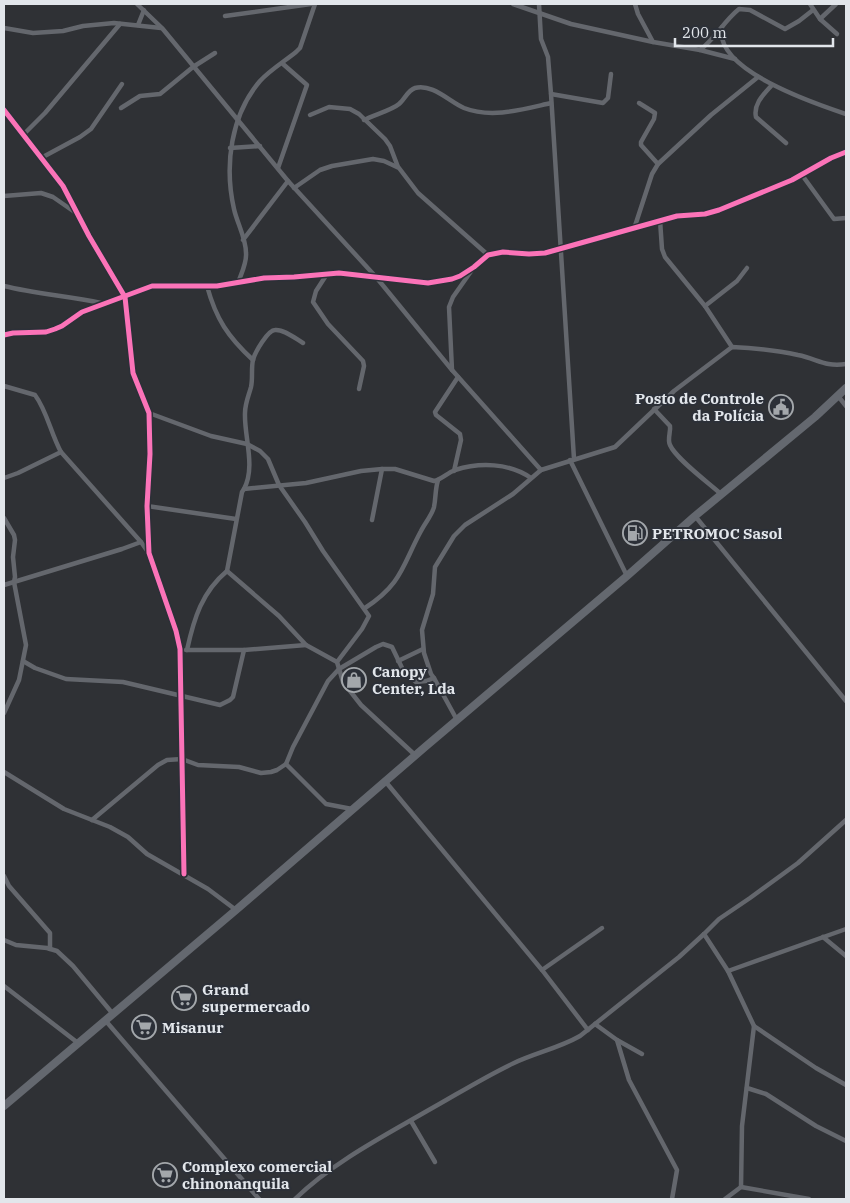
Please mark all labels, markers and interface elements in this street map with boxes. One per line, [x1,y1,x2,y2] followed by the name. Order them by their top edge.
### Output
[675,15,832,47] scale bar
[682,23,727,42] text: 200 m
[635,389,764,425] place label: Posto de Controle da Polícia
[768,394,794,420] public building icon: Posto de Controle da Polícia
[622,520,648,546] fuel station icon: PETROMOC Sasol
[652,524,782,543] place label: PETROMOC Sasol
[372,662,456,698] place label: Canopy Center, Lda
[341,667,367,693] shop icon: Canopy Center, Lda
[202,980,310,1016] place label: Grand supermercado
[171,985,197,1011] supermarket icon: Grand supermercado
[131,1014,157,1040] supermarket icon: Misanur
[162,1018,224,1037] place label: Misanur
[182,1157,332,1193] place label: Complexo comercial chinonanquila
[152,1162,178,1188] supermarket icon: Complexo comercial chinonanquila

